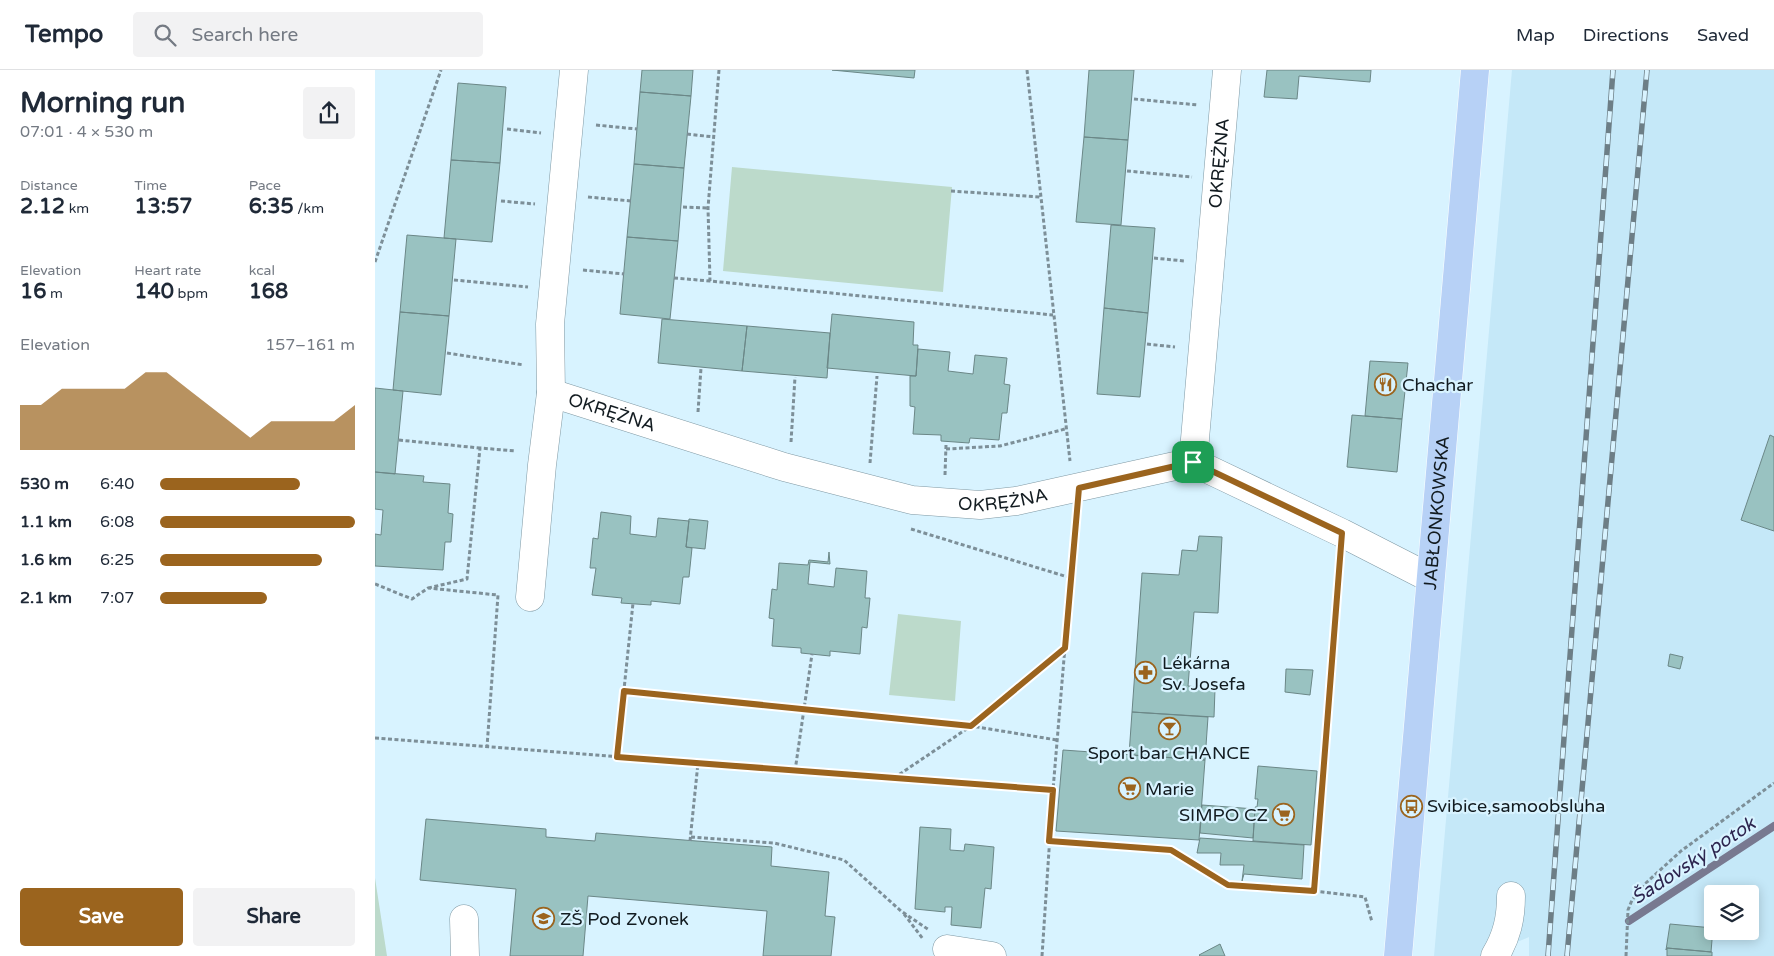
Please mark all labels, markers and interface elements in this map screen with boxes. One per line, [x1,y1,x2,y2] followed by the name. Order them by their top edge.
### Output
[133,12,483,57] search box
[25,20,103,49] text: Tempo
[151,21,179,49] icon: search
[191,24,298,46] text: Search here
[1516,24,1555,46] text: Map
[1583,24,1669,46] text: Directions
[1697,24,1749,46] text: Saved
[20,86,185,120] text: Morning run
[303,87,355,139] button: share
[1204,117,1234,209] street label: OKRĘŻNA
[20,122,153,142] text: 07:01 · 4 × 530 m
[20,177,78,194] text: Distance
[134,177,167,194] text: Time
[249,177,281,194] text: Pace
[20,194,65,219] text: 2.12
[134,194,193,219] text: 13:57
[249,194,294,219] text: 6:35
[65,200,89,217] text: km
[294,200,324,217] text: /km
[20,262,81,279] text: Elevation
[134,262,201,279] text: Heart rate
[249,262,275,279] text: kcal
[20,279,46,304] text: 16
[134,279,174,304] text: 140
[249,279,288,304] text: 168
[46,285,63,302] text: m
[174,285,208,302] text: bpm
[20,335,90,355] text: Elevation
[265,335,355,355] text: 157–161 m
[1374,373,1398,397] restaurant icon: Chachar
[1402,374,1473,396] place label: Chachar
[566,388,658,437] street label: OKRĘŻNA
[1419,435,1454,591] street label: JABŁONKOWSKA
[1172,441,1214,483] pin
[1179,448,1207,476] icon: arrive
[20,474,69,494] text: 530 m
[100,474,134,494] text: 6:40
[957,483,1050,516] street label: OKRĘŻNA
[20,512,72,532] text: 1.1 km
[100,512,134,532] text: 6:08
[20,550,72,570] text: 1.6 km
[100,550,134,570] text: 6:25
[20,588,72,608] text: 2.1 km
[100,588,134,608] text: 7:07
[1162,652,1246,695] place label: Lékárna Sv. Josefa
[1134,661,1158,685] pharmacy icon: Lékárna Sv. Josefa
[1157,716,1181,740] bar icon: Sport bar CHANCE
[1088,742,1250,764] place label: Sport bar CHANCE
[1117,777,1141,801] supermarket icon: Marie
[1145,778,1194,800] place label: Marie
[1399,794,1423,818] bus stop icon: Svibice,samoobsluha
[1427,795,1605,817] place label: Svibice,samoobsluha
[1272,803,1296,827] supermarket icon: SIMPO CZ
[1179,804,1268,826] place label: SIMPO CZ
[1628,812,1761,909] water label: Šadovský potok
[1704,885,1759,940] map controls
[1704,885,1759,940] button: layers
[20,888,183,946] button: Save
[193,888,355,946] button: Share
[532,907,556,931] school or university icon: ZŠ Pod Zvonek
[560,908,689,930] place label: ZŠ Pod Zvonek

